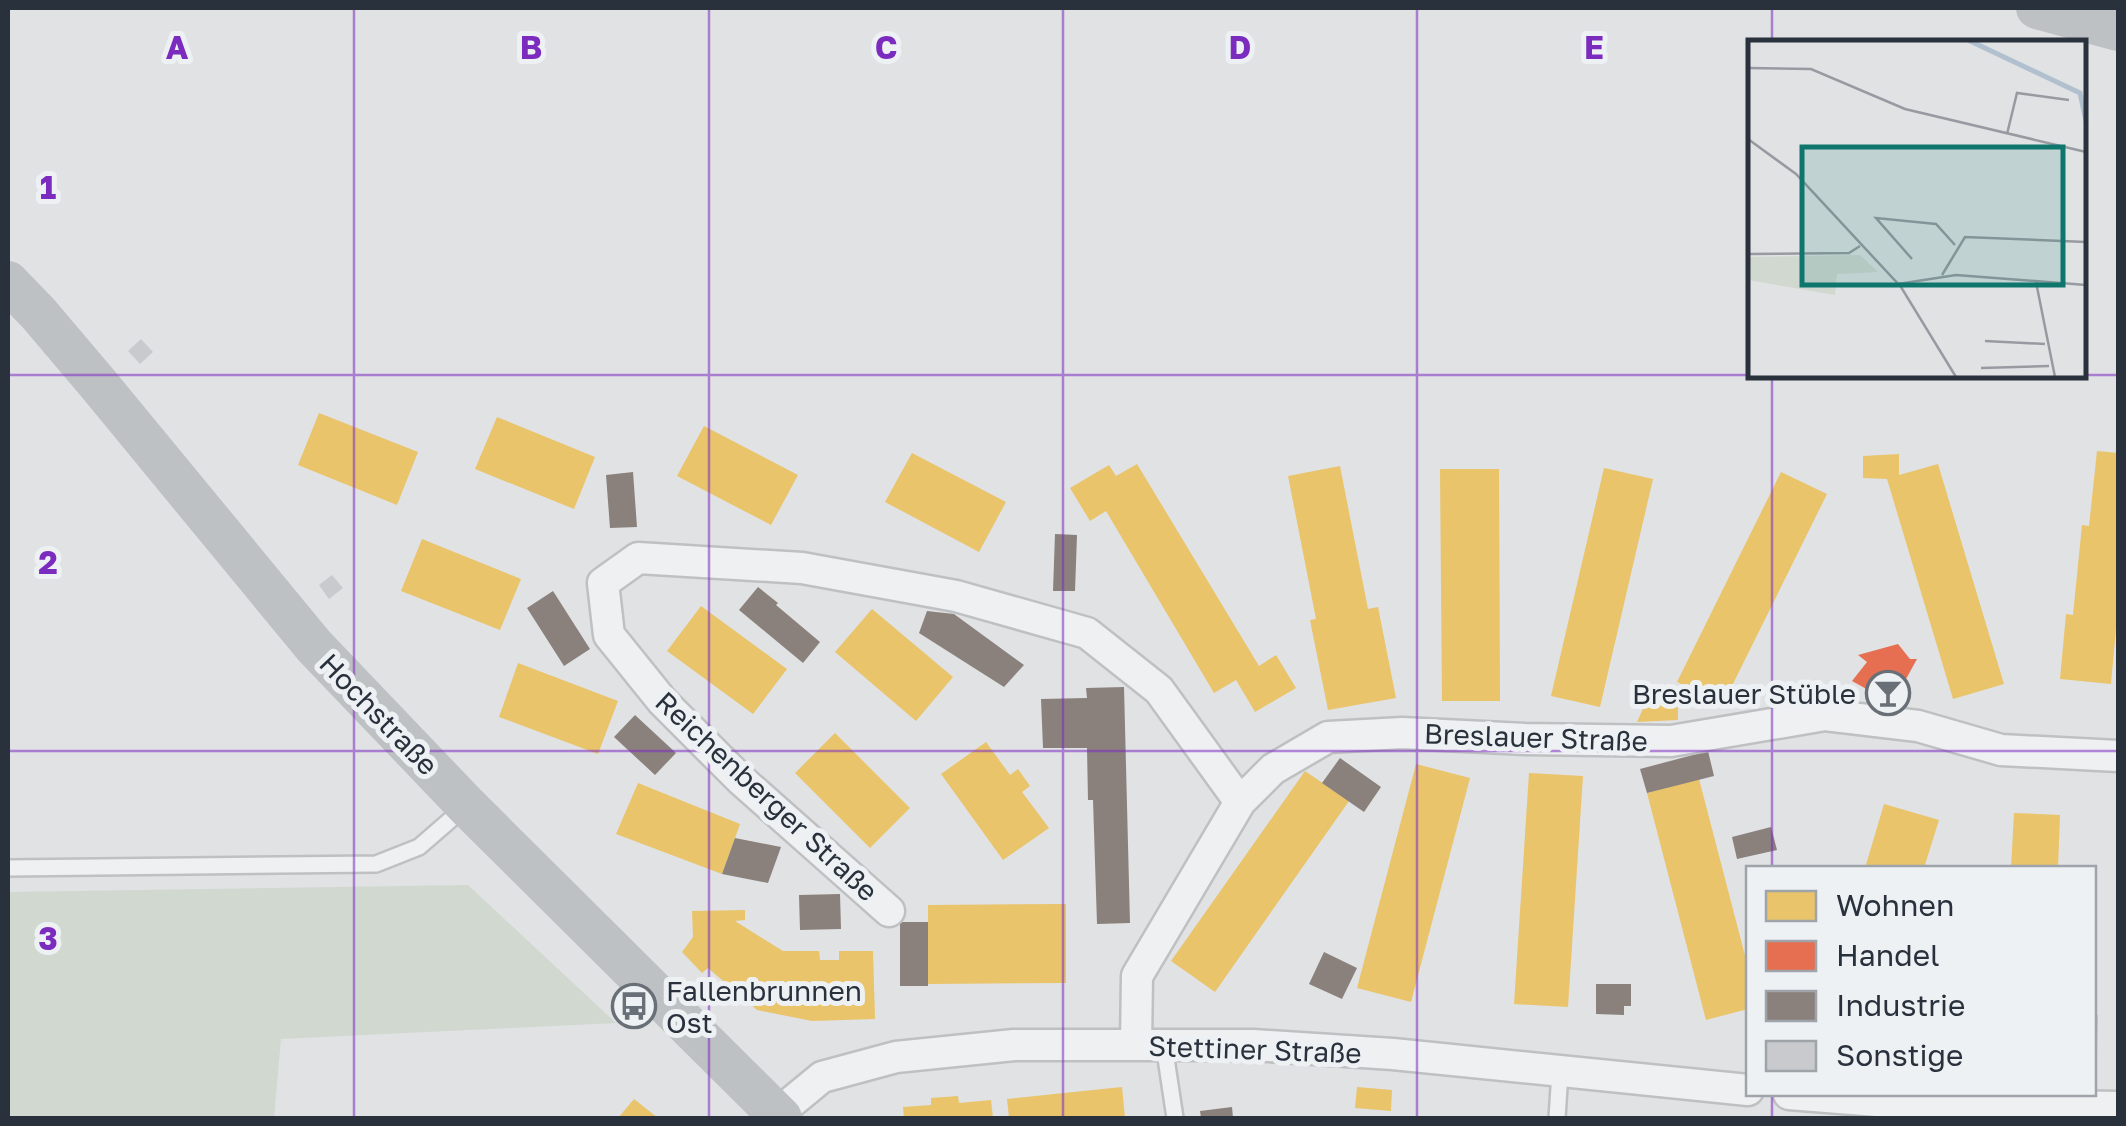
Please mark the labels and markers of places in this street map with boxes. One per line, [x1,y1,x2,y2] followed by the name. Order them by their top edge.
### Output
[1865,670,1911,716] bar icon: Breslauer Stüble
[1632,677,1856,710] place label: Breslauer Stüble
[666,974,862,1039] place label: Fallenbrunnen Ost
[611,983,657,1029] bus stop icon: Fallenbrunnen Ost

